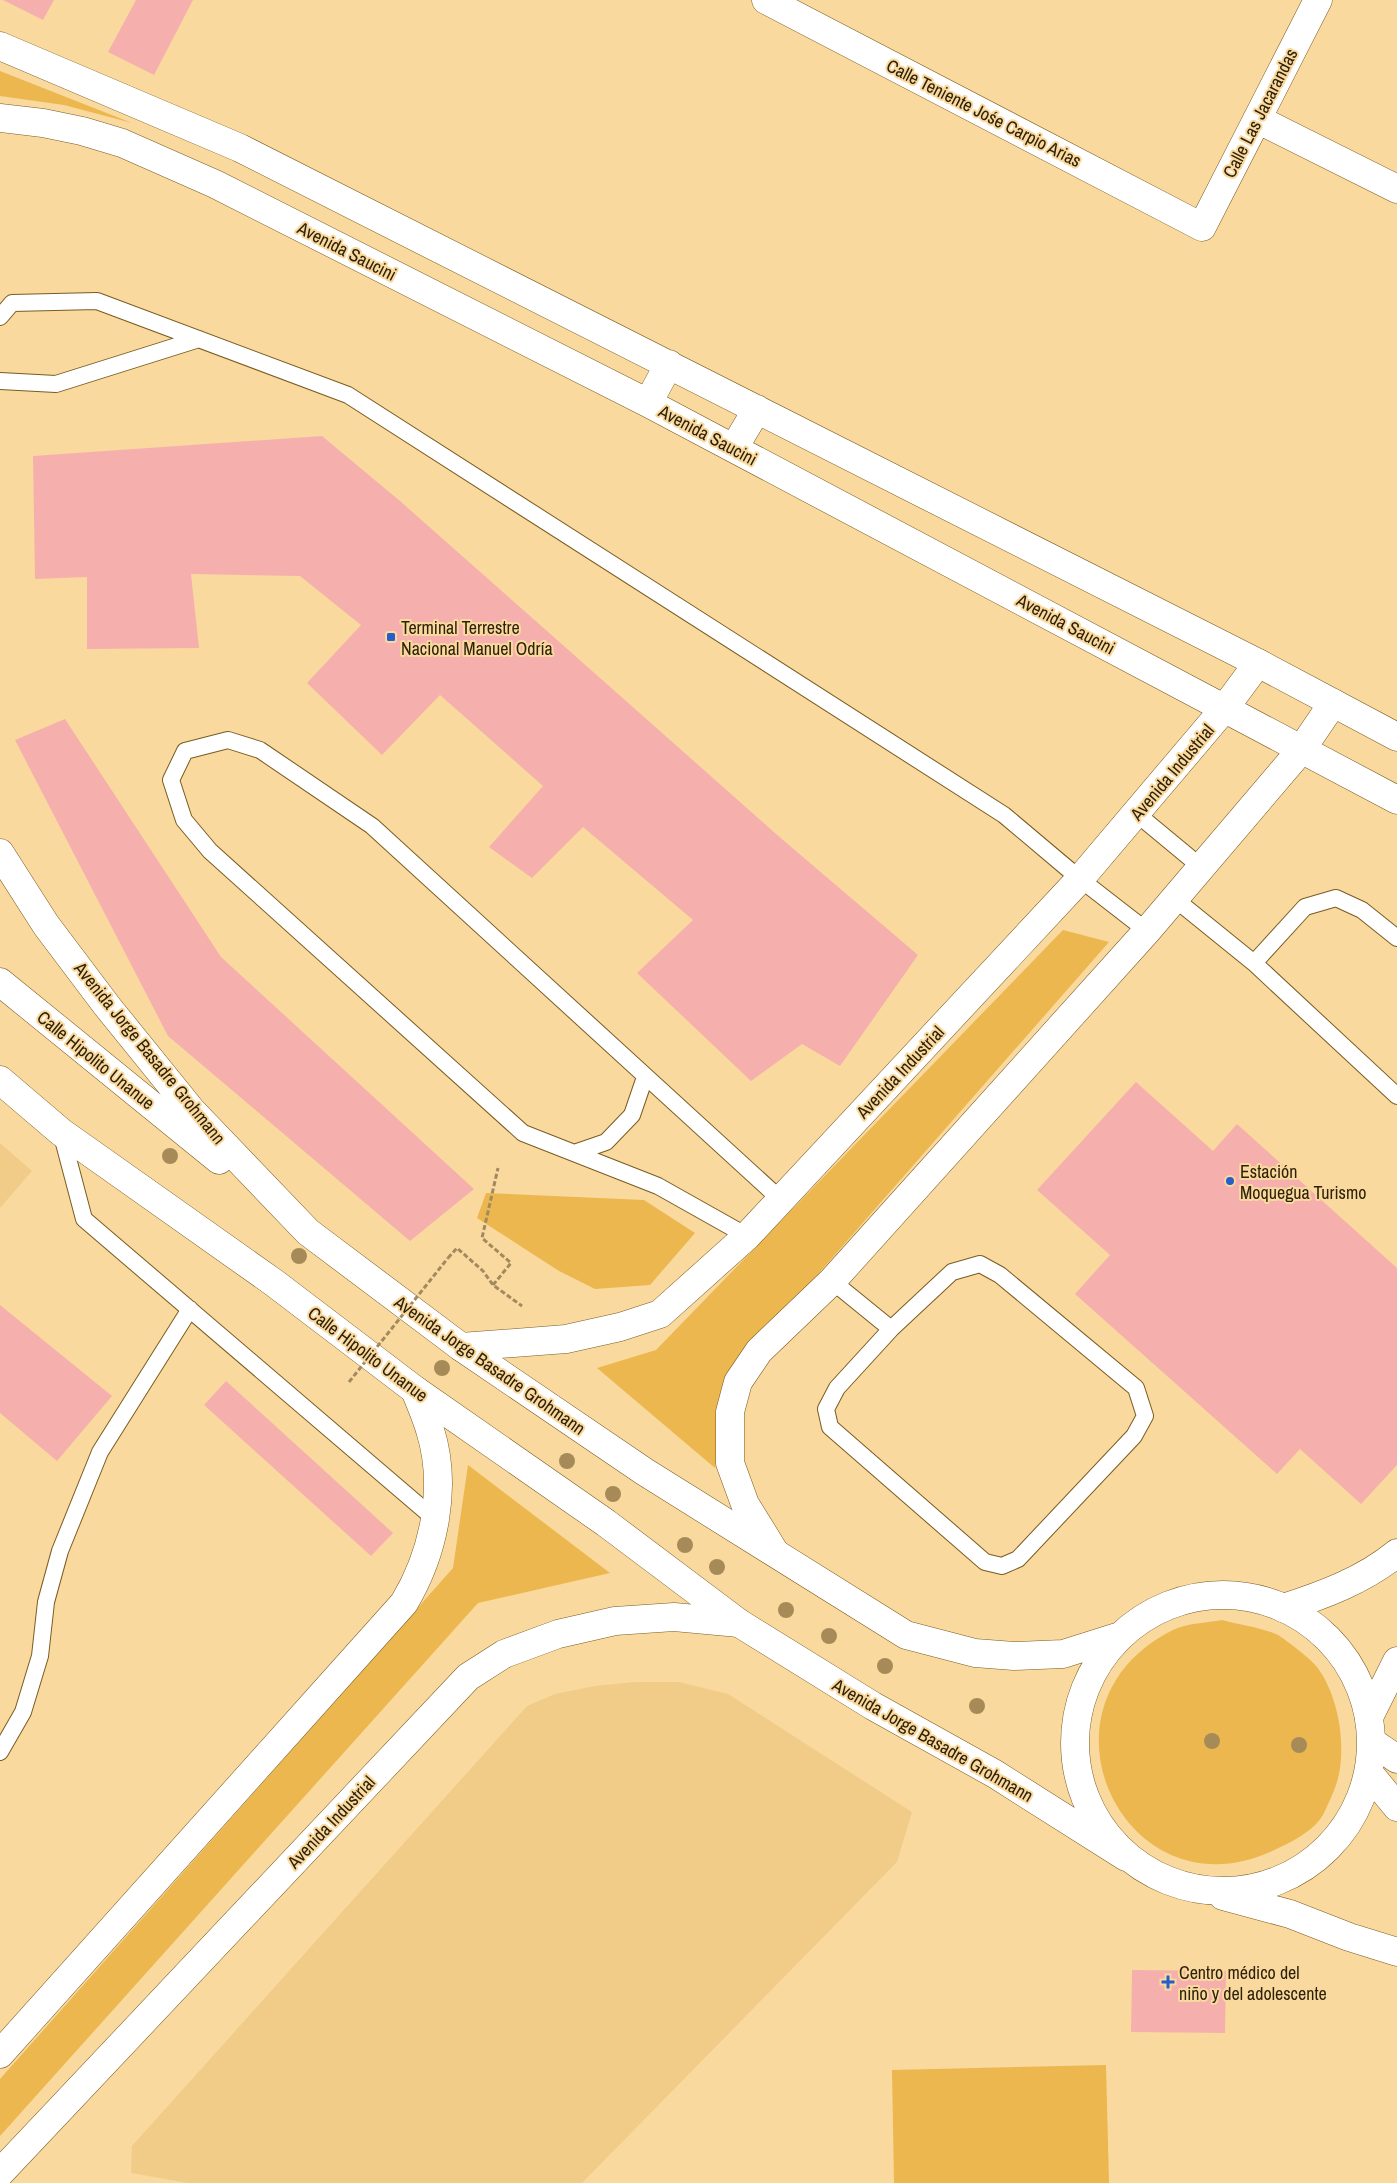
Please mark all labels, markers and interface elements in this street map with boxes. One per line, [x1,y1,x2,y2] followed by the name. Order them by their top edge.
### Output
[1217,44,1303,182] street label: Calle Las Jacarandas
[882,53,1086,173] street label: Calle Teniente Jośe Carpio Arias
[292,215,401,287] street label: Avenida Saucini
[654,398,762,471] street label: Avenida Saucini
[1012,587,1120,660] street label: Avenida Saucini
[401,615,553,661] place label: Terminal Terrestre Nacional Manuel Odría
[385,631,397,643] marker: Terminal Terrestre Nacional Manuel Odría
[1124,718,1220,826] street label: Avenida Industrial
[68,956,231,1149] street label: Avenida Jorge Basadre Grohmann
[32,1005,160,1115] street label: Calle Hipolito Unanue
[850,1020,950,1125] street label: Avenida Industrial
[1240,1159,1366,1205] place label: Estación Moquegua Turismo
[1224,1175,1236,1187] marker: Estación Moquegua Turismo
[389,1289,590,1441] street label: Avenida Jorge Basadre Grohmann
[303,1301,433,1407] street label: Calle Hipolito Unanue
[827,1672,1038,1808] street label: Avenida Jorge Basadre Grohmann
[281,1770,381,1875] street label: Avenida Industrial
[1179,1960,1327,2006] place label: Centro médico del niño y del adolescente
[1161,1975,1175,1989] marker: Centro médico del niño y del adolescente

